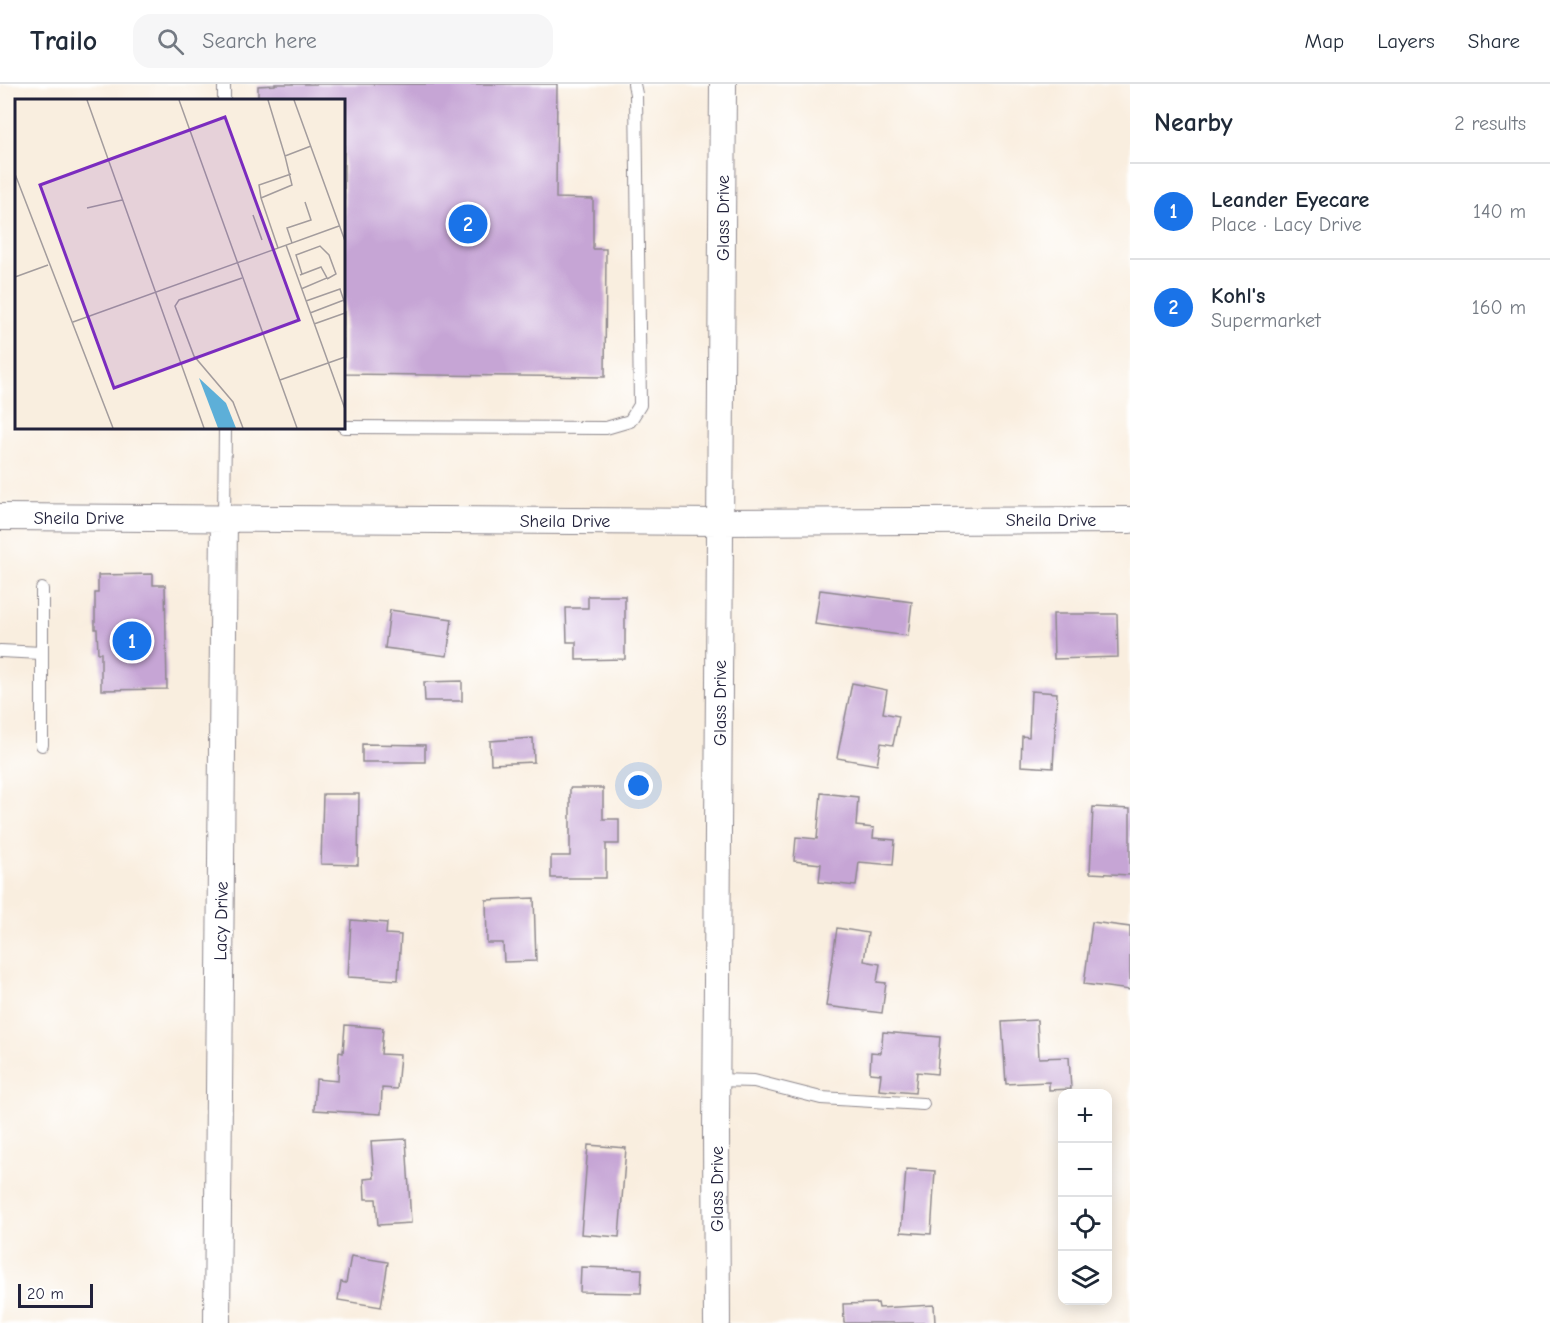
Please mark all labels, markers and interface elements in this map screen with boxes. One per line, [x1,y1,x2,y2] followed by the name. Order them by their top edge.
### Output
[133,14,553,68] search box
[30,25,97,57] text: Trailo
[154,25,187,58] icon: search
[202,28,317,54] text: Search here
[1305,29,1344,53] text: Map
[1377,29,1435,53] text: Layers
[1468,29,1520,53] text: Share
[15,99,345,429] inset map
[1154,108,1233,138] text: Nearby
[1454,112,1526,135] text: 2 results
[713,175,734,261] street label: Glass Drive
[1211,187,1369,213] text: Leander Eyecare
[1170,200,1177,223] text: 1
[1473,200,1526,223] text: 140 m
[448,202,488,246] pin: 2
[1211,213,1362,236] text: Place · Lacy Drive
[1211,283,1265,309] text: Kohl's
[1169,296,1178,319] text: 2
[1472,296,1526,319] text: 160 m
[1211,309,1321,332] text: Supermarket
[34,508,124,529] street label: Sheila Drive
[1006,510,1096,531] street label: Sheila Drive
[520,511,610,532] street label: Sheila Drive
[112,618,152,664] pin: 1
[710,660,731,746] street label: Glass Drive
[624,771,653,800] your location
[210,881,233,961] street label: Lacy Drive
[1058,1089,1112,1305] map controls
[1058,1089,1112,1143] button: +
[1058,1143,1112,1197] button: −
[707,1146,728,1232] street label: Glass Drive
[1058,1197,1112,1251] button: locate
[1058,1251,1112,1305] button: layers
[18,1281,93,1308] scale bar
[27,1285,64,1303] text: 20 m

